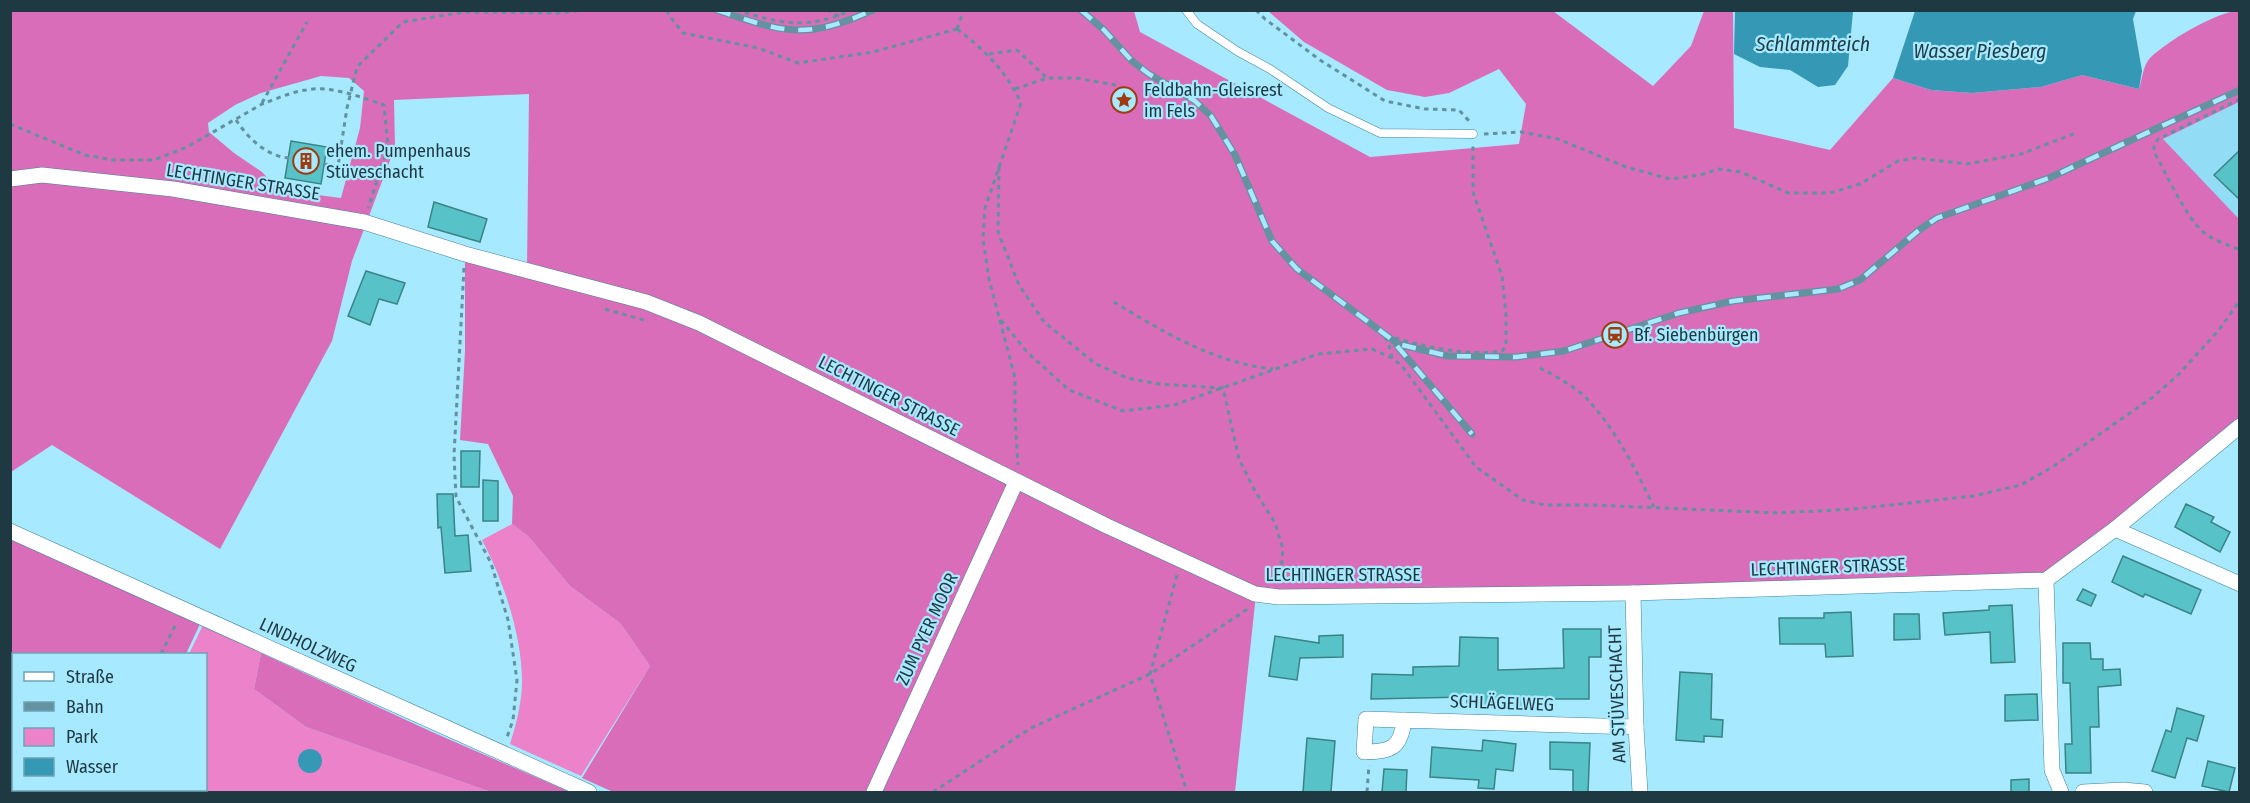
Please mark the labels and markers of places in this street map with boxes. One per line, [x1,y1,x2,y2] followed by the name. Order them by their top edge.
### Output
[1144,79,1283,122] place label: Feldbahn-Gleisrest im Fels
[1109,85,1139,115] place icon: Feldbahn-Gleisrest im Fels
[326,140,471,183] place label: ehem. Pumpenhaus Stüveschacht
[291,146,321,176] building icon: ehem. Pumpenhaus Stüveschacht
[1600,320,1630,350] station icon: Bf. Siebenbürgen
[1634,324,1758,346] place label: Bf. Siebenbürgen

